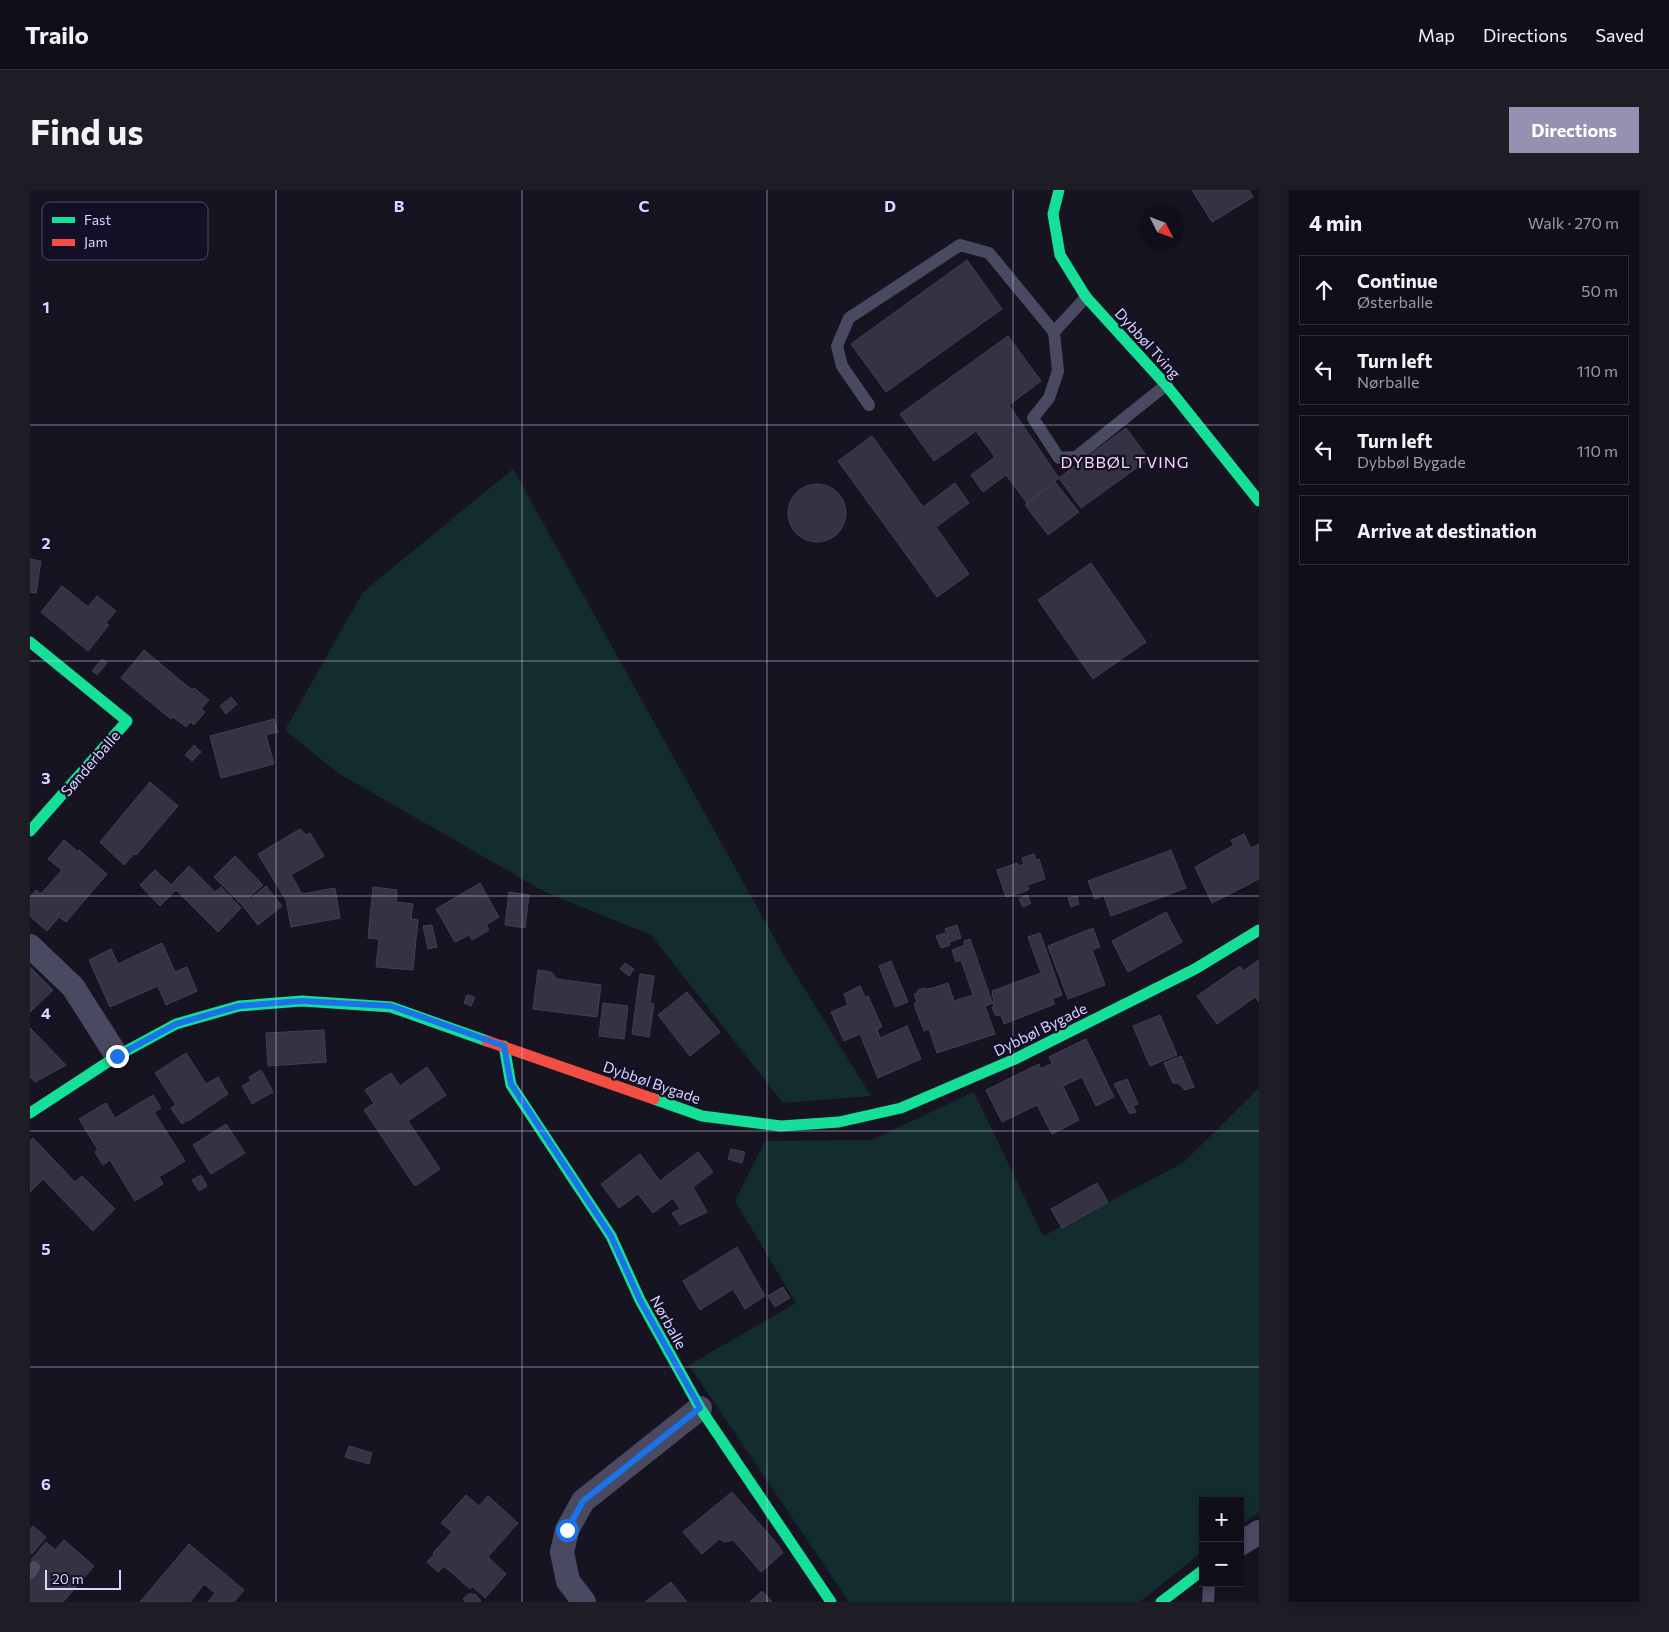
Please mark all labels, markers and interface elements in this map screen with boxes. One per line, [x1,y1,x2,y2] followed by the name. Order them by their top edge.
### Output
[25,20,89,49] text: Trailo
[1418,24,1455,46] text: Map
[1483,24,1567,46] text: Directions
[1595,24,1644,46] text: Saved
[1509,107,1639,153] button: Directions
[30,109,144,152] text: Find us
[394,196,405,215] text: B
[639,196,650,215] text: C
[884,196,896,215] text: D
[42,202,208,260] legend
[1139,205,1184,250] north arrow
[1309,210,1362,235] text: 4 min
[84,211,111,228] text: Fast
[1528,213,1619,232] text: Walk · 270 m
[84,233,108,250] text: Jam
[1357,269,1437,292] text: Continue
[1310,276,1338,304] icon: ahead
[1581,281,1618,300] text: 50 m
[1357,292,1433,311] text: Østerballe
[42,297,50,316] text: 1
[1111,304,1185,382] street label: Dybbøl Tving
[1357,349,1432,372] text: Turn left
[1310,356,1338,384] icon: left
[1577,361,1618,380] text: 110 m
[1357,372,1419,391] text: Nørballe
[1357,429,1432,452] text: Turn left
[1310,436,1338,464] icon: left
[1577,441,1618,460] text: 110 m
[1060,452,1190,471] district label: DYBBØL TVING
[1357,452,1466,471] text: Dybbøl Bygade
[1310,516,1338,544] icon: arrive
[1357,519,1537,542] text: Arrive at destination
[41,533,51,552] text: 2
[57,726,123,800] street label: Sønderballe
[41,768,51,787] text: 3
[990,999,1090,1059] street label: Dybbøl Bygade
[41,1003,51,1022] text: 4
[106,1045,129,1068] route end
[601,1057,703,1107] street label: Dybbøl Bygade
[41,1239,51,1258] text: 5
[647,1292,691,1352] street label: Nørballe
[41,1474,51,1493] text: 6
[1199,1497,1244,1587] map controls
[1199,1497,1244,1542] button: +
[556,1519,579,1542] route start
[1199,1542,1244,1587] button: −
[45,1567,121,1590] scale bar
[52,1570,84,1587] text: 20 m

